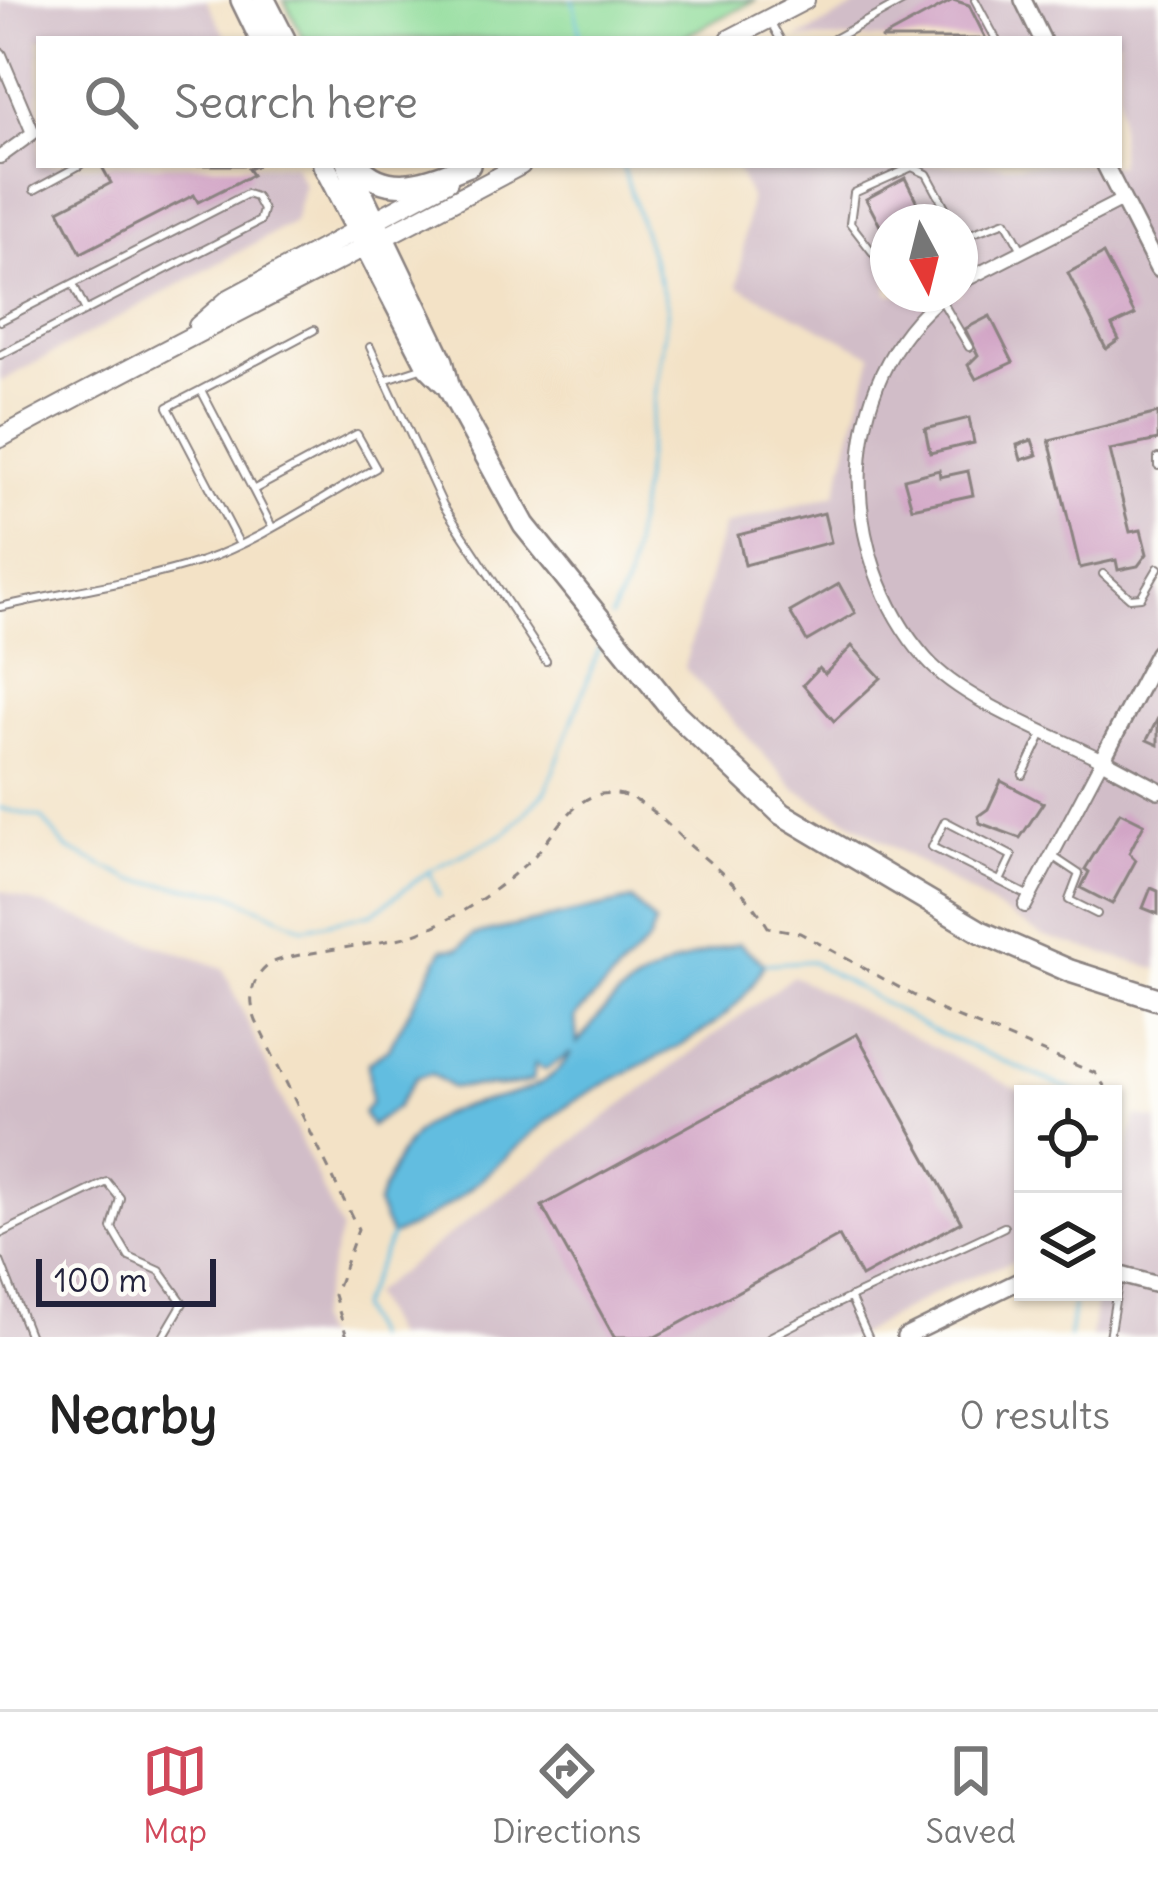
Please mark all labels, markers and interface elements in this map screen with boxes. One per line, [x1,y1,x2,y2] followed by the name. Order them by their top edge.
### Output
[36,36,1122,168] search box
[78,69,144,135] icon: search
[174,74,418,130] text: Search here
[870,204,978,312] north arrow
[1014,1085,1122,1301] map controls
[1014,1085,1122,1193] button: locate
[1014,1193,1122,1301] button: layers
[36,1253,216,1306] scale bar
[54,1259,147,1301] text: 100 m
[48,1383,217,1447] text: Nearby
[959,1391,1110,1440] text: 0 results
[142,1738,208,1852] tab: Map
[492,1738,641,1852] tab: Directions
[926,1738,1016,1852] tab: Saved

